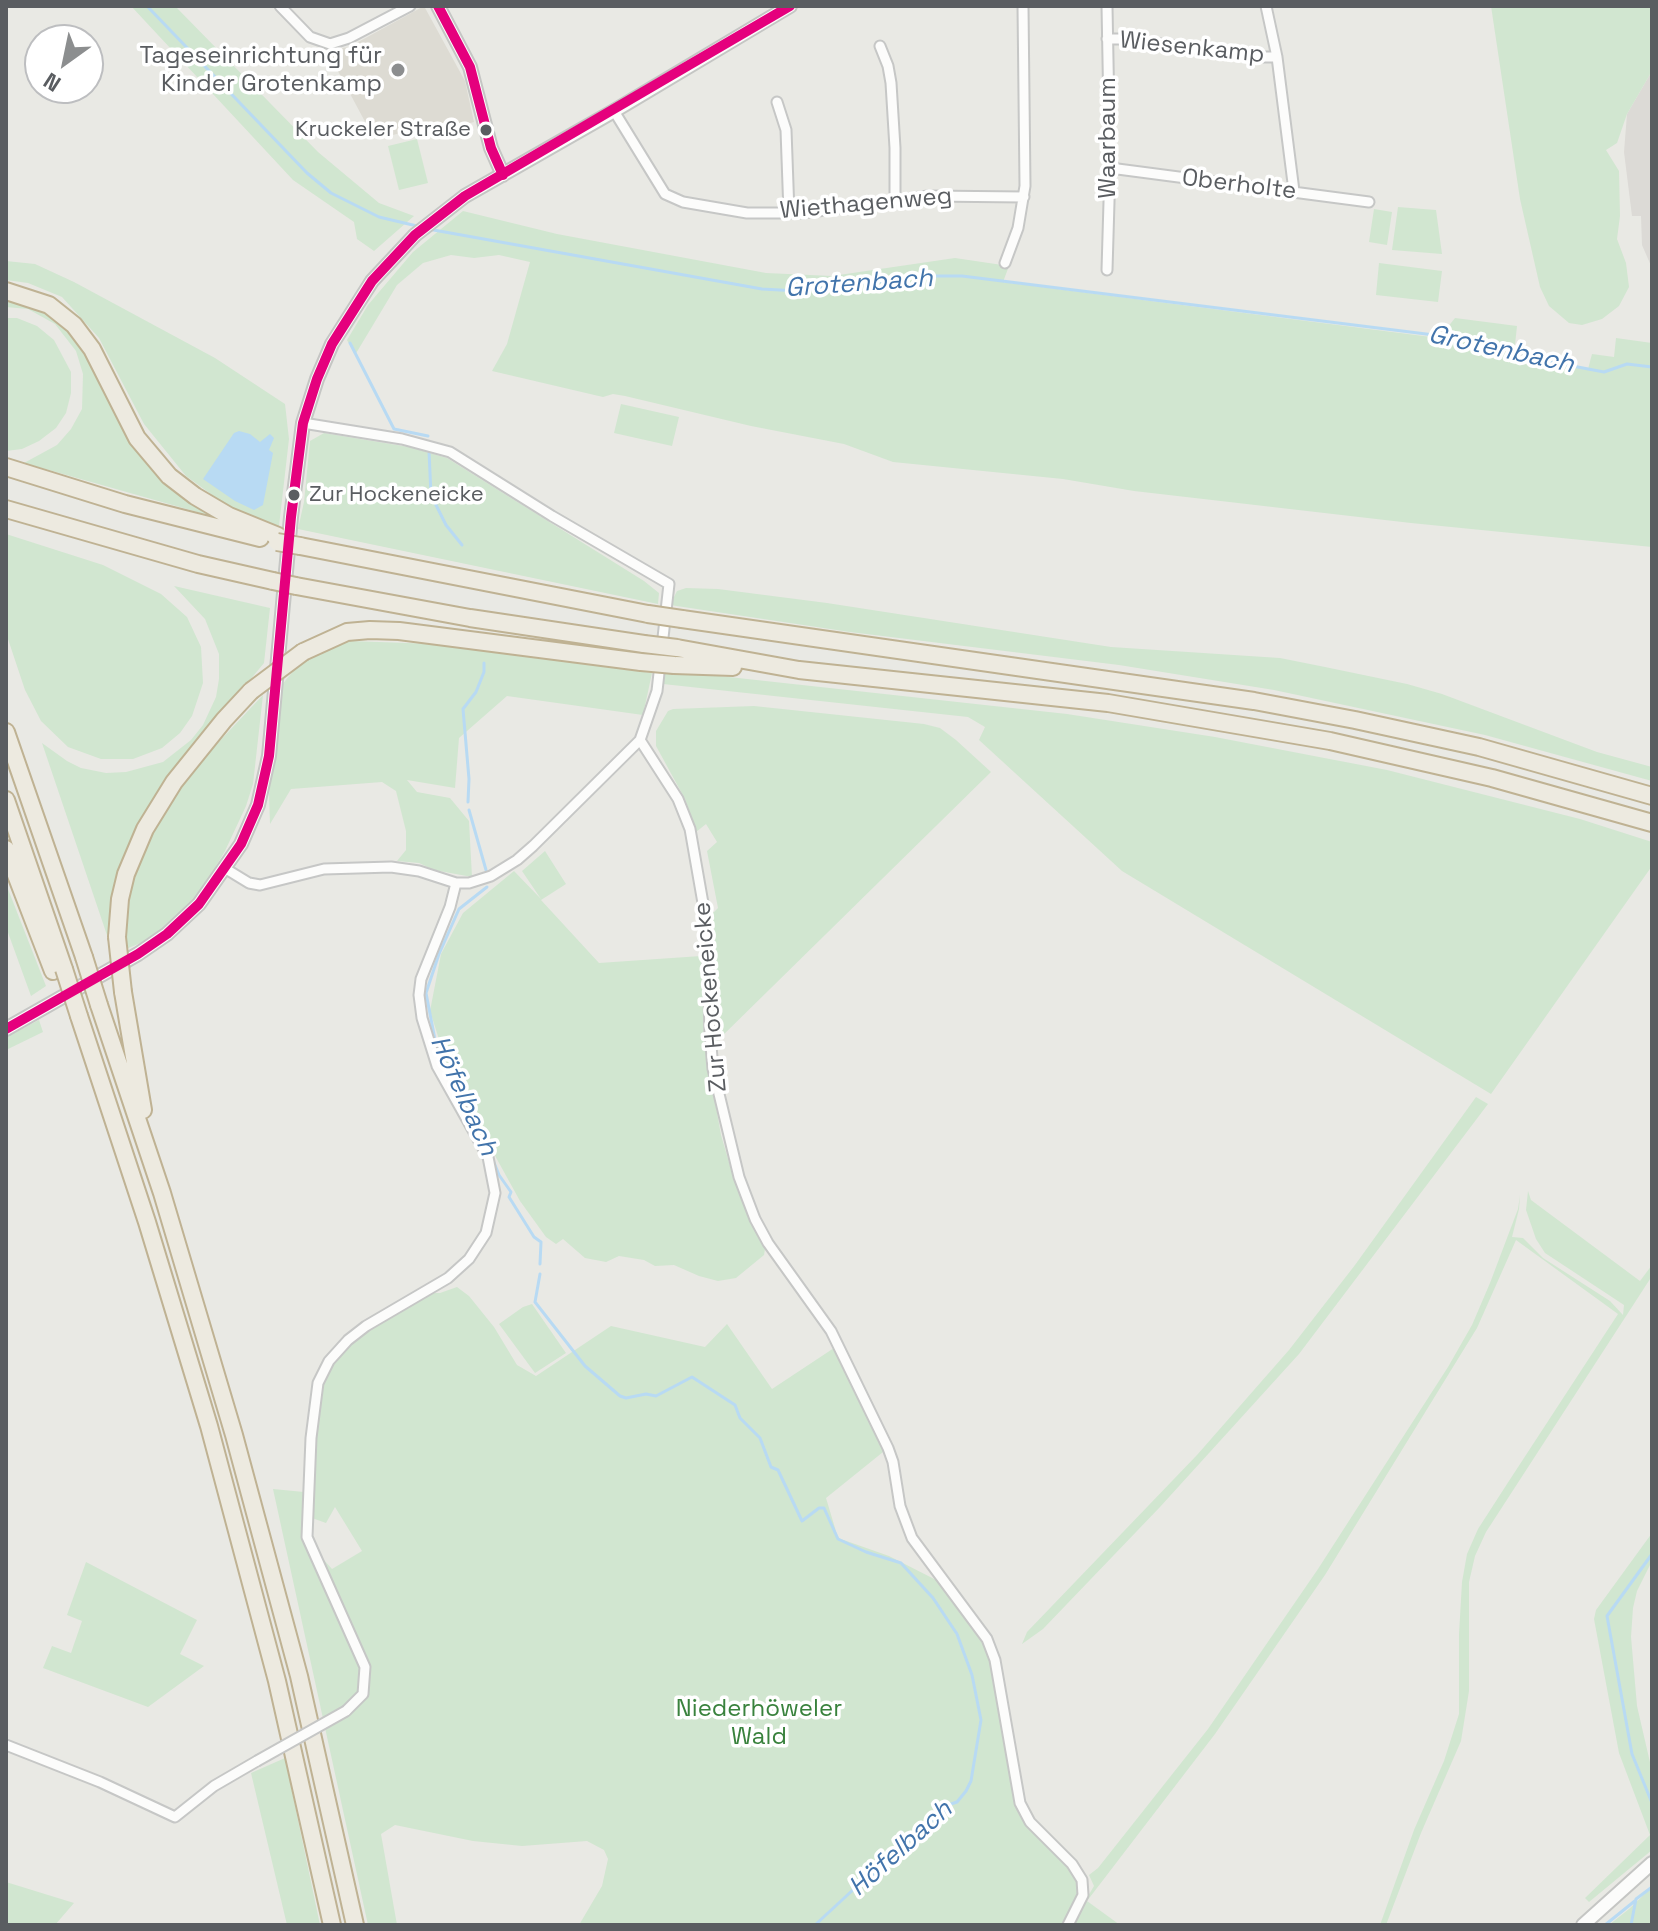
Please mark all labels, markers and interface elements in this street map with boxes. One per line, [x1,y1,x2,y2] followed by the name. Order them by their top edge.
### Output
[24,24,104,104] north arrow
[1118,26,1266,70] street label: Wiesenkamp
[139,42,382,98] place label: Tageseinrichtung für Kinder Grotenkamp
[389,61,407,79] marker: Tageseinrichtung für Kinder Grotenkamp
[38,67,66,98] text: N
[1094,77,1122,199] street label: Waarbaum
[295,117,471,143] place label: Kruckeler Straße
[478,122,494,138] marker: Kruckeler Straße
[1180,164,1298,206] street label: Oberholte
[779,182,953,226] street label: Wiethagenweg
[784,263,934,305] water label: Grotenbach
[1426,319,1576,381] water label: Grotenbach
[309,482,484,508] place label: Zur Hockeneicke
[286,487,302,503] marker: Zur Hockeneicke
[688,901,734,1093] street label: Zur Hockeneicke
[423,1031,503,1161] water label: Höfelbach
[676,1695,842,1751] park label: Niederhöweler Wald
[843,1795,959,1903] water label: Höfelbach

